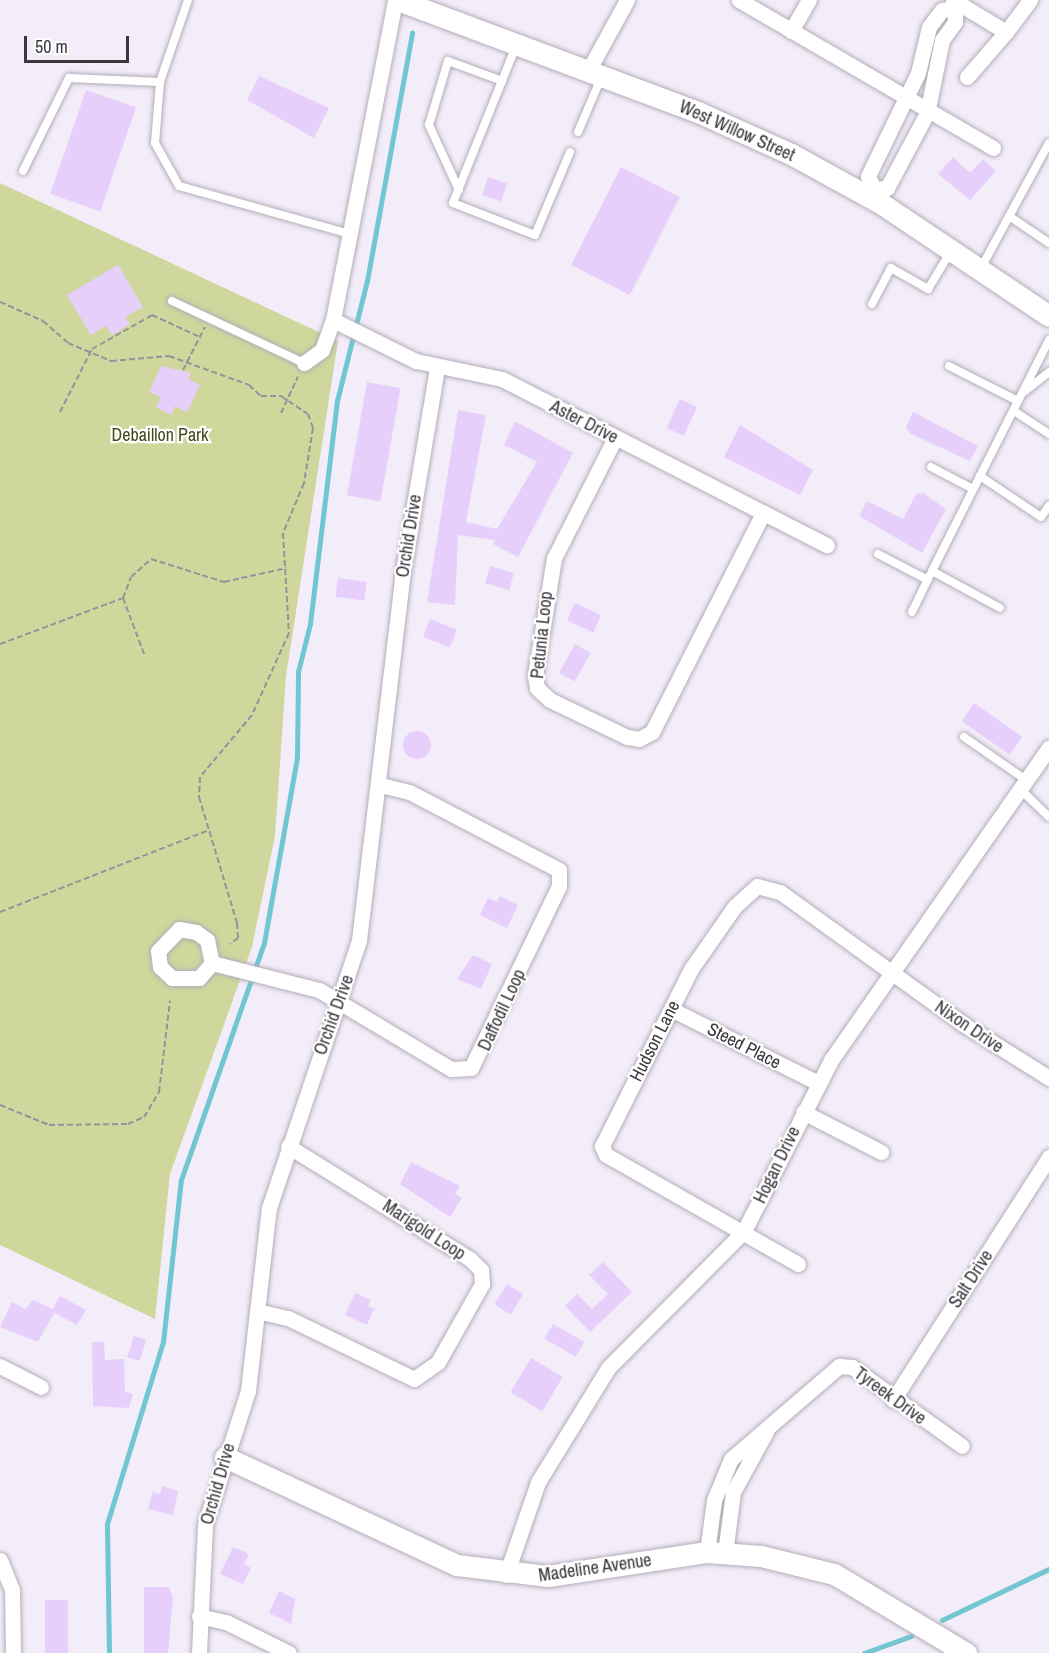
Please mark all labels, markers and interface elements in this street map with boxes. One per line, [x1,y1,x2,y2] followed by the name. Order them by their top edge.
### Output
[27,24,132,62] scale bar
[35,34,68,59] text: 50 m
[676,96,798,166] street label: West Willow Street
[546,396,622,448] street label: Aster Drive
[112,424,208,446] park label: Debaillon Park
[392,493,426,579] street label: Orchid Drive
[527,590,557,680] street label: Petunia Loop
[474,966,530,1054] street label: Daffodil Loop
[310,972,358,1058] street label: Orchid Drive
[931,996,1007,1058] street label: Nixon Drive
[625,997,685,1085] street label: Hudson Lane
[704,1018,784,1074] street label: Steed Place
[749,1123,805,1207] street label: Hogan Drive
[379,1195,469,1265] street label: Marigold Loop
[944,1246,998,1312] street label: Salt Drive
[850,1363,930,1429] street label: Tyreek Drive
[196,1441,240,1527] street label: Orchid Drive
[537,1549,653,1587] street label: Madeline Avenue

